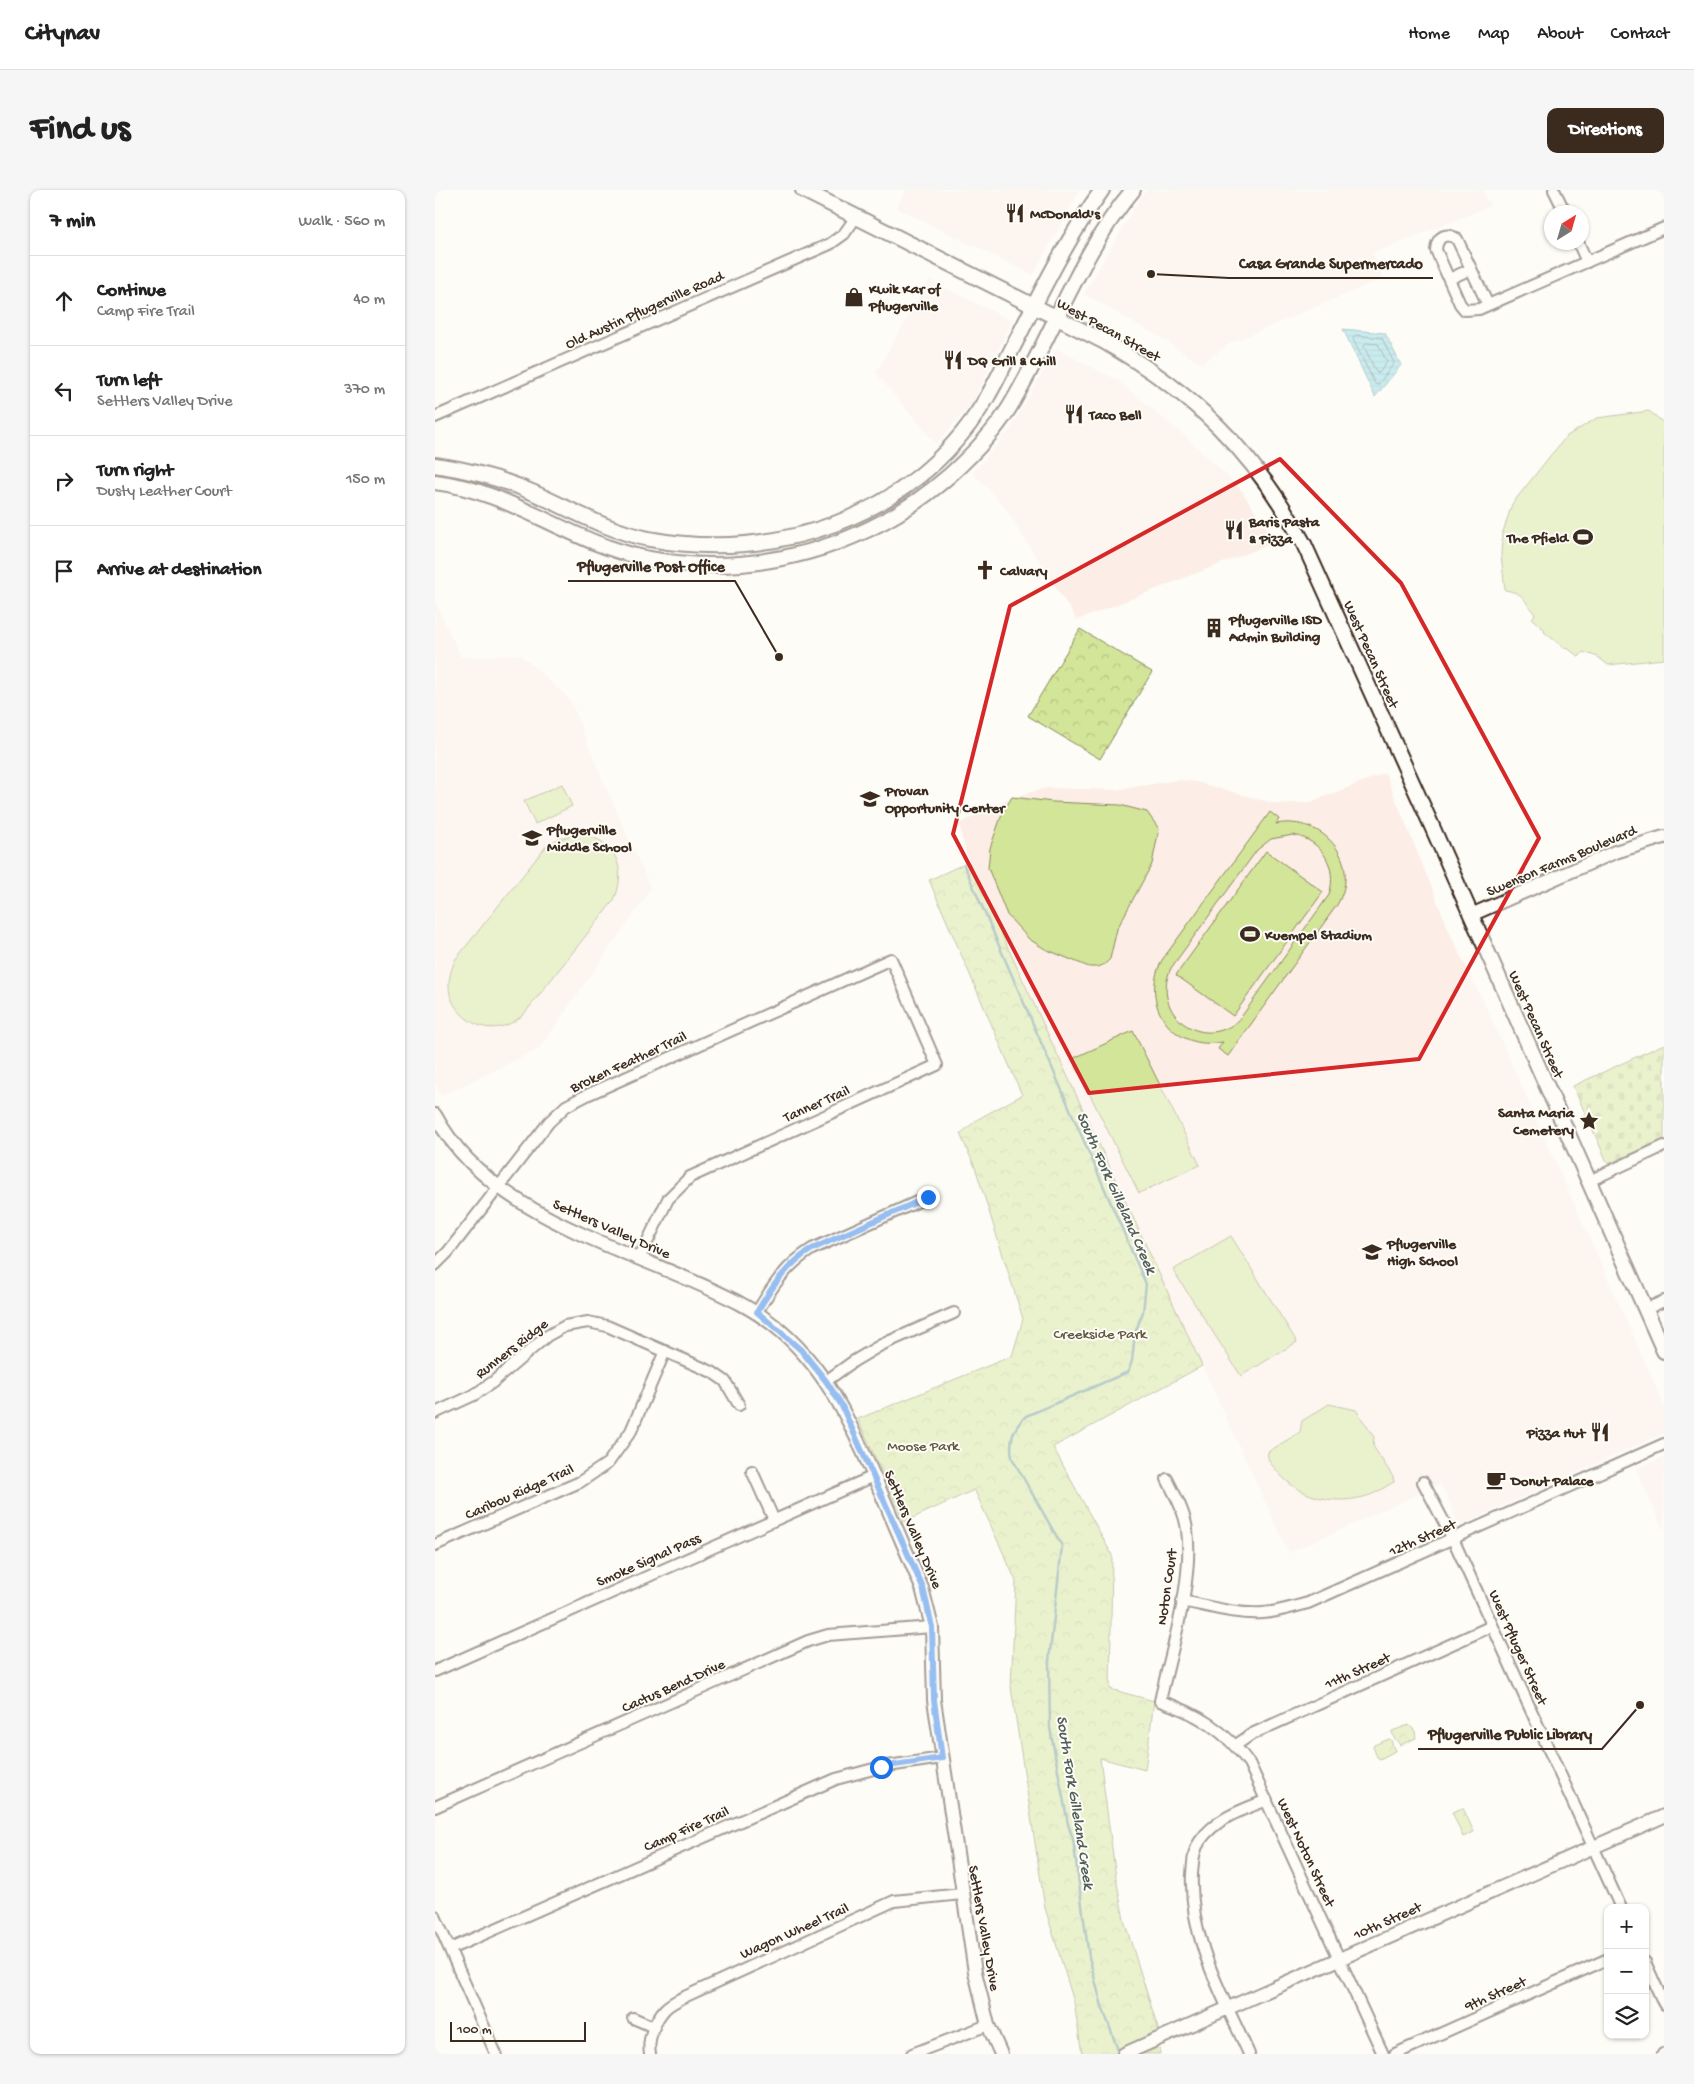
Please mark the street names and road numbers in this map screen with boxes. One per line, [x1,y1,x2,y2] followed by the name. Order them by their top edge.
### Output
[563,267,728,354] street label: Old Austin Pflugerville Road
[1053,295,1165,368] street label: West Pecan Street
[1338,598,1403,713] street label: West Pecan Street
[1484,822,1641,902] street label: Swenson Farms Boulevard
[1503,968,1568,1083] street label: West Pecan Street
[567,1028,690,1098] street label: Broken Feather Trail
[780,1082,853,1128] street label: Tanner Trail
[550,1196,673,1264] street label: Settlers Valley Drive
[472,1315,552,1384] street label: Runners Ridge
[463,1461,577,1525] street label: Caribou Ridge Trail
[879,1468,945,1592] street label: Settlers Valley Drive
[1386,1515,1461,1562] street label: 12th Street
[594,1530,704,1592] street label: Smoke Signal Pass
[1154,1546,1182,1626] street label: Noton Court
[1484,1587,1551,1710] street label: West Pfluger Street
[1321,1649,1395,1695] street label: 11th Street
[619,1656,729,1718] street label: Cactus Bend Drive
[1272,1796,1339,1912] street label: West Noton Street
[641,1803,732,1857] street label: Camp Fire Trail
[963,1864,1003,1993] street label: Settlers Valley Drive
[1350,1898,1426,1945] street label: 10th Street
[738,1900,852,1964] street label: Wagon Wheel Trail
[1461,1973,1531,2017] street label: 9th Street

